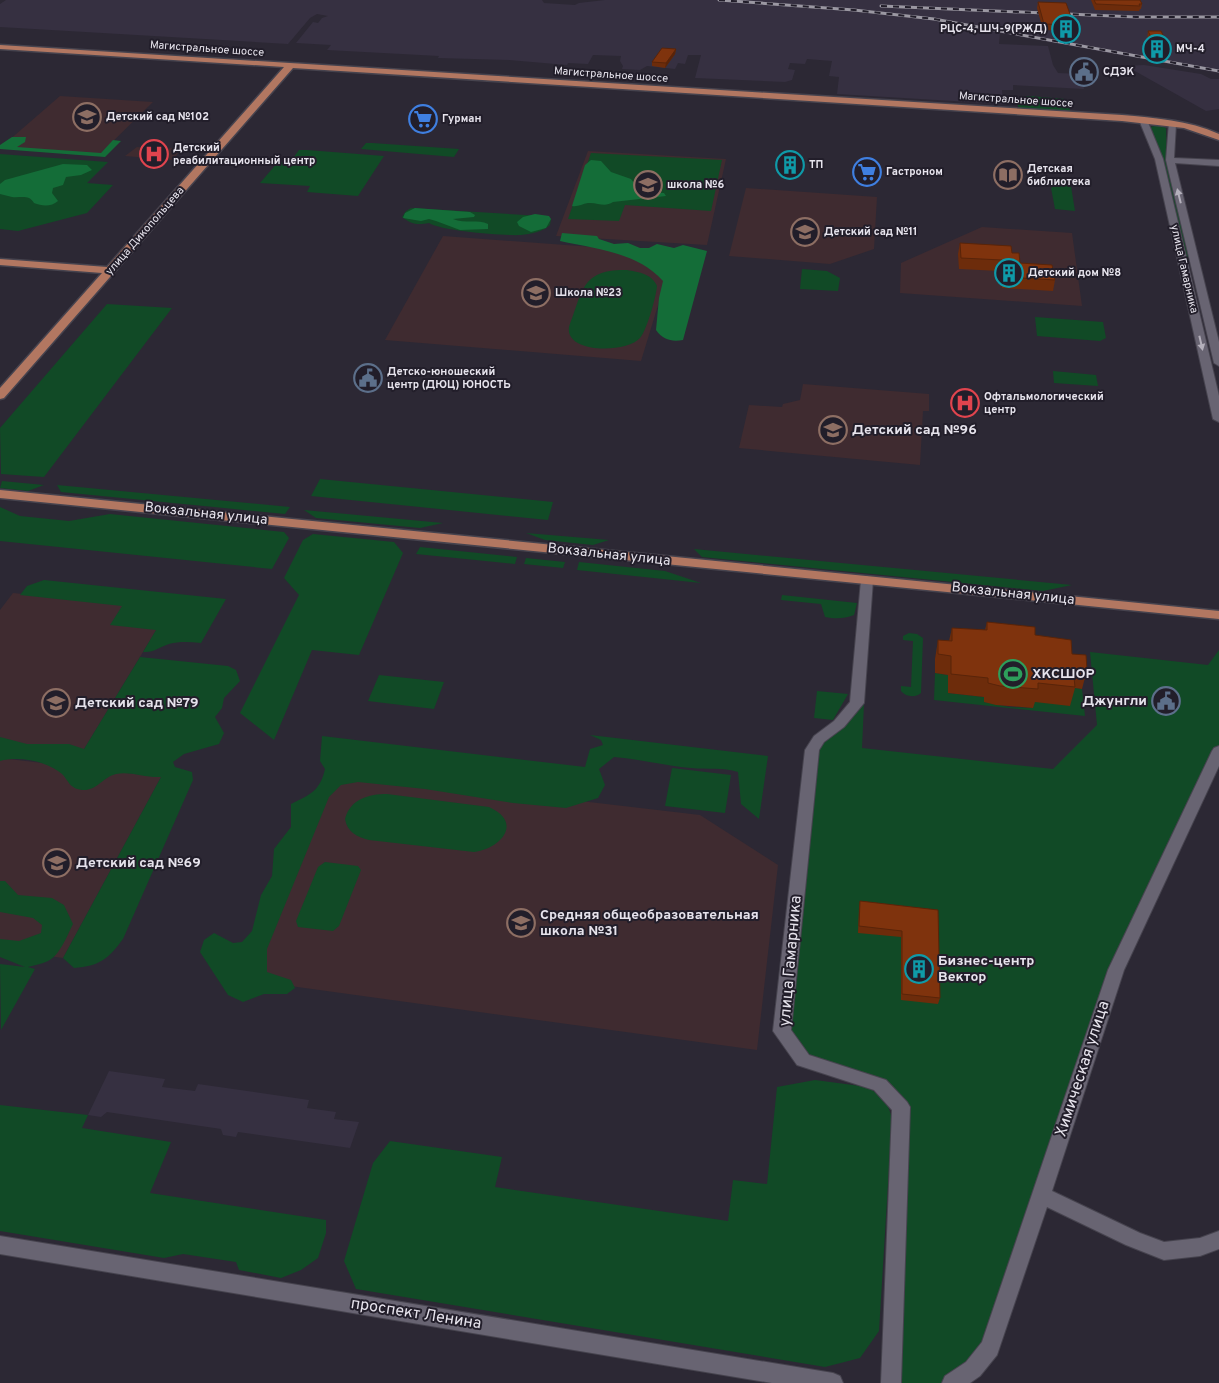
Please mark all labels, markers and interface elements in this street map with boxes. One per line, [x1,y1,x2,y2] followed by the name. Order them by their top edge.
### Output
[1051,14,1081,44] building icon: РЦС-4, ШЧ-9(РЖД)
[940,22,1047,36] place label: РЦС-4, ШЧ-9(РЖД)
[1142,34,1172,64] building icon: МЧ-4
[149,38,265,60] street label: Магистральное шоссе
[1176,42,1205,56] place label: МЧ-4
[1069,57,1099,87] public building icon: СДЭК
[553,64,669,86] street label: Магистральное шоссе
[1103,65,1135,79] place label: СДЭК
[958,89,1074,111] street label: Магистральное шоссе
[72,102,102,132] school or university icon: Детский сад №102
[408,104,438,134] supermarket icon: Гурман
[106,110,209,124] place label: Детский сад №102
[442,112,482,126] place label: Гурман
[139,139,169,169] hospital icon: Детский реабилитационный центр
[173,141,315,168] place label: Детский реабилитационный центр
[775,150,805,180] building icon: ТП
[852,157,882,187] supermarket icon: Гастроном
[809,158,823,172] place label: ТП
[993,160,1023,190] library icon: Детская библиотека
[1027,162,1090,189] place label: Детская библиотека
[886,165,943,179] place label: Гастроном
[633,170,663,200] school or university icon: школа №6
[667,178,724,192] place label: школа №6
[103,184,187,278] street label: улица Дикопольцева
[1175,189,1183,204] one-way arrow
[790,217,820,247] school or university icon: Детский сад №11
[1167,223,1201,315] street label: улица Гамарника
[824,225,917,239] place label: Детский сад №11
[994,258,1024,288] building icon: Детский дом №8
[1028,266,1121,280] place label: Детский дом №8
[521,278,551,308] school or university icon: Школа №23
[555,286,622,300] place label: Школа №23
[1197,335,1205,350] one-way arrow
[353,363,383,393] public building icon: Детско-юношеский центр (ДЮЦ) ЮНОСТЬ
[387,365,511,392] place label: Детско-юношеский центр (ДЮЦ) ЮНОСТЬ
[950,388,980,418] hospital icon: Офтальмологический центр
[984,390,1104,417] place label: Офтальмологический центр
[818,415,848,445] school or university icon: Детский сад №96
[852,422,977,439] place label: Детский сад №96
[144,499,268,529] street label: Вокзальная улица
[547,540,671,570] street label: Вокзальная улица
[951,579,1075,609] street label: Вокзальная улица
[998,659,1028,689] sports icon: ХКСШОР
[1032,666,1094,683] place label: ХКСШОР
[1151,686,1181,716] public building icon: Джунгли
[41,688,71,718] school or university icon: Детский сад №79
[1082,693,1147,710] place label: Джунгли
[75,695,199,712] place label: Детский сад №79
[42,848,72,878] school or university icon: Детский сад №69
[76,855,201,872] place label: Детский сад №69
[775,895,807,1027] street label: улица Гамарника
[540,907,759,940] place label: Средняя общеобразовательная школа №31
[506,908,536,938] school or university icon: Средняя общеобразовательная школа №31
[938,953,1034,986] place label: Бизнес-центр Вектор
[904,954,934,984] building icon: Бизнес-центр Вектор
[1052,998,1114,1140] street label: Химическая улица
[349,1294,483,1334] street label: проспект Ленина

